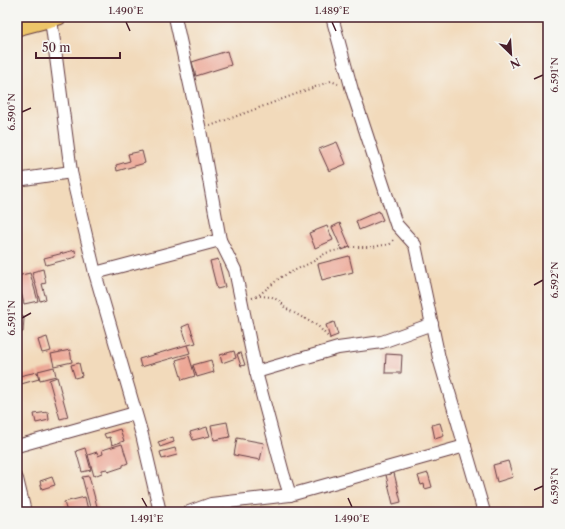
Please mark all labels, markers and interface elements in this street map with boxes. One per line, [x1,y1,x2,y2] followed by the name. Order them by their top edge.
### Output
[108,4,144,17] text: 1.490°E
[315,4,349,17] text: 1.489°E
[36,34,120,60] scale bar
[491,34,531,74] north arrow
[42,40,71,55] text: 50 m
[508,55,523,72] text: N
[548,57,561,93] text: 6.591°N
[5,93,18,131] text: 6.590°N
[548,261,561,299] text: 6.592°N
[5,300,18,336] text: 6.591°N
[548,468,561,504] text: 6.593°N
[131,512,164,525] text: 1.491°E
[334,512,370,525] text: 1.490°E

